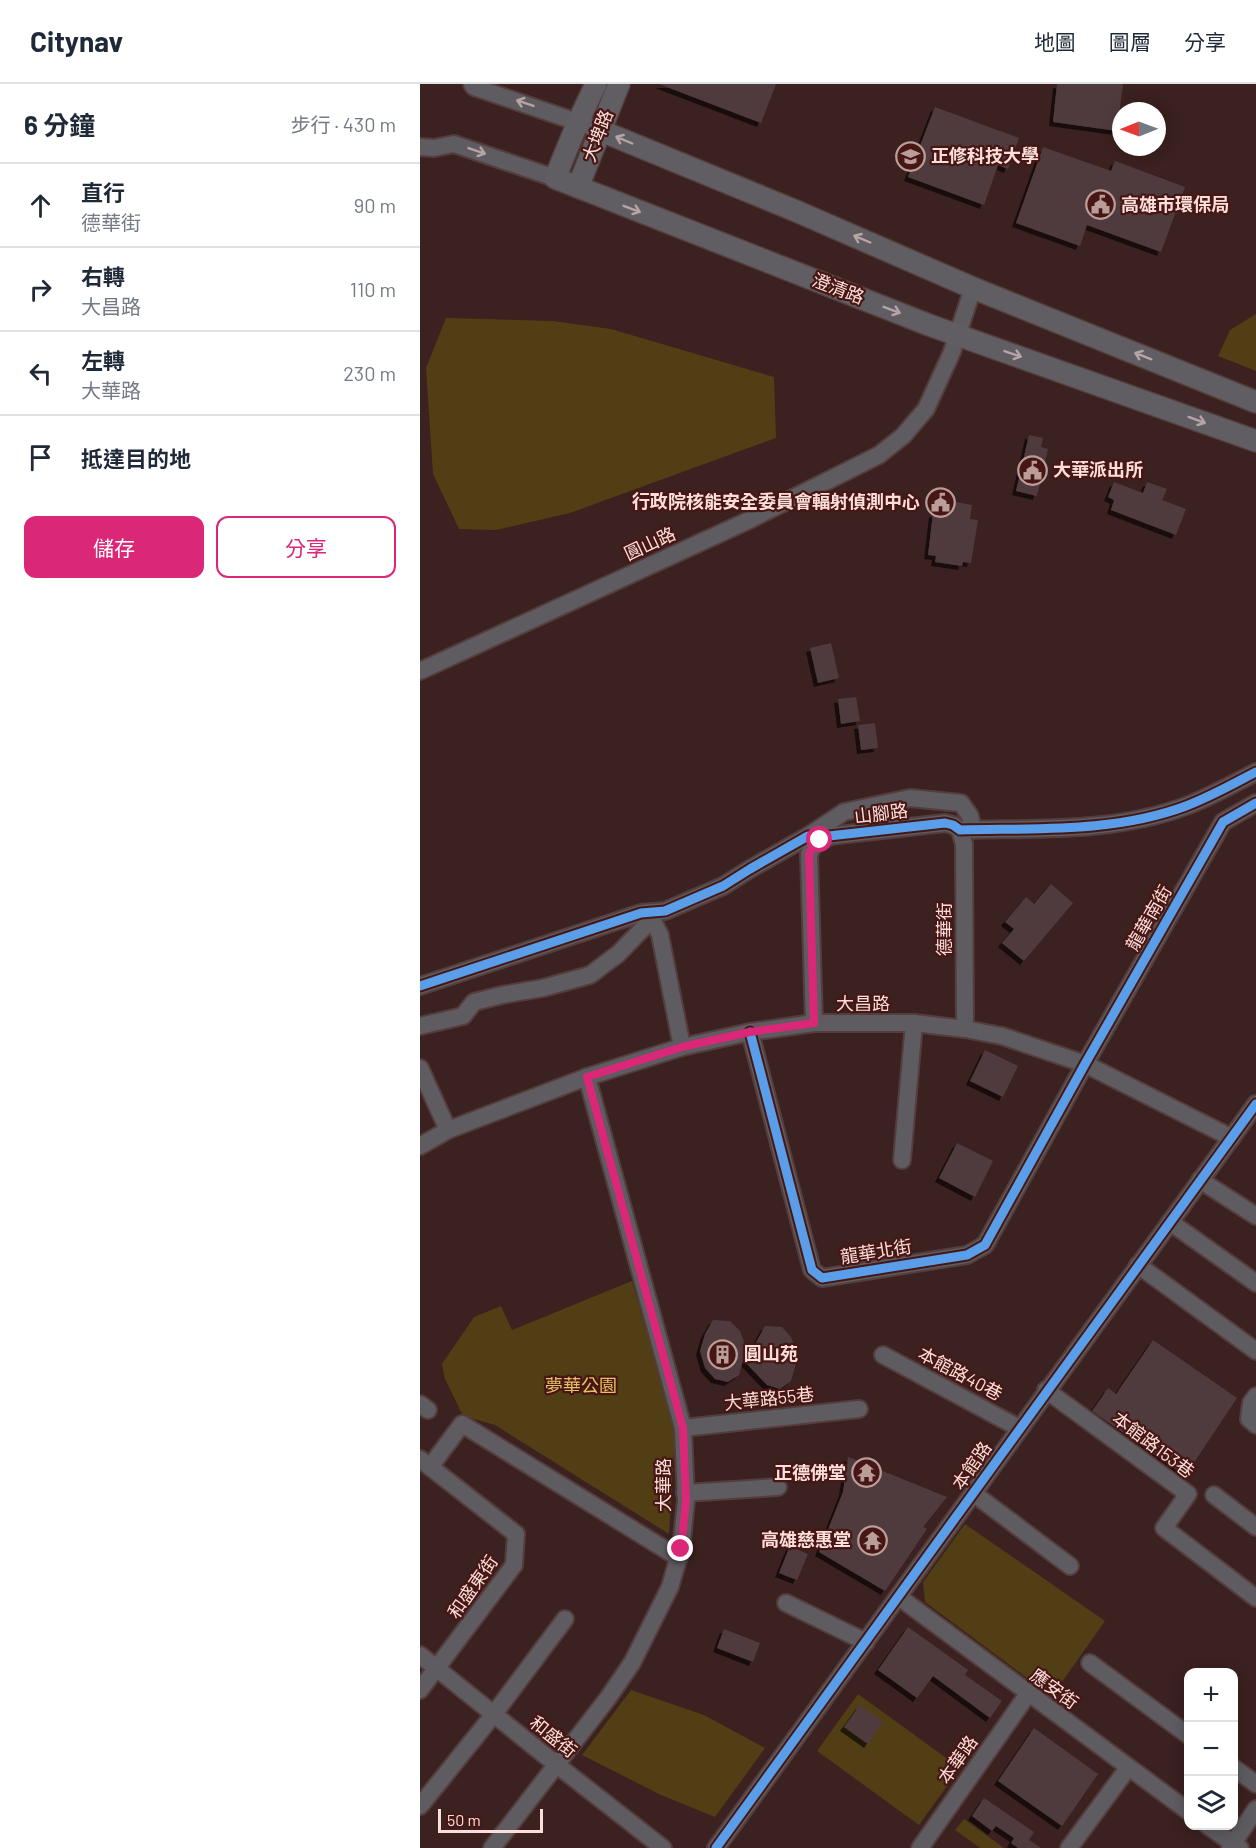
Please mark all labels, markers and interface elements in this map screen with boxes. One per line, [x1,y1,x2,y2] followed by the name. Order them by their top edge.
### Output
[30,24,123,58] text: Citynav
[1034,29,1076,54] text: 地圖
[1109,29,1151,54] text: 圖層
[1184,29,1226,54] text: 分享
[516,97,535,108] one-way arrow
[1112,102,1166,156] north arrow
[577,106,617,165] street label: 大埤路
[24,109,95,140] text: 6 分鐘
[291,112,396,136] text: 步行 · 430 m
[615,134,633,145] one-way arrow
[894,140,926,172] school or university icon: 正修科技大學
[931,144,1039,166] place label: 正修科技大學
[467,147,486,158] one-way arrow
[81,179,125,205] text: 直行
[24,189,57,222] icon: ahead
[1084,189,1116,221] public building icon: 高雄市環保局
[354,193,396,217] text: 90 m
[1121,193,1229,215] place label: 高雄市環保局
[622,204,641,215] one-way arrow
[81,210,141,234] text: 德華街
[853,233,871,244] one-way arrow
[81,263,125,289] text: 右轉
[809,268,868,308] street label: 澄清路
[24,273,57,306] icon: right
[350,277,396,301] text: 110 m
[81,294,141,318] text: 大昌路
[882,305,901,316] one-way arrow
[81,347,125,373] text: 左轉
[1003,350,1022,361] one-way arrow
[1135,350,1153,361] one-way arrow
[24,357,57,390] icon: left
[343,361,396,385] text: 230 m
[81,378,141,402] text: 大華路
[1187,415,1206,426] one-way arrow
[24,441,57,474] icon: arrive
[81,445,191,471] text: 抵達目的地
[1016,454,1048,486] public building icon: 大華派出所
[1053,458,1143,480] place label: 大華派出所
[925,486,957,518] public building icon: 行政院核能安全委員會輻射偵測中心
[632,490,920,512] place label: 行政院核能安全委員會輻射偵測中心
[24,516,204,578] button: 儲存
[216,516,396,578] button: 分享
[620,522,679,564] street label: 圓山路
[853,799,909,827] street label: 山腳路
[806,826,832,852] route start
[1121,881,1176,954] street label: 龍華南街
[933,902,955,956] street label: 德華街
[836,992,890,1014] street label: 大昌路
[839,1235,913,1268] street label: 龍華北街
[707,1338,739,1370] building icon: 圓山苑
[744,1342,798,1364] place label: 圓山苑
[915,1342,1006,1404] street label: 本館路40巷
[545,1374,617,1396] park label: 夢華公園
[723,1382,815,1414] street label: 大華路55巷
[1108,1406,1199,1482] street label: 本館路153巷
[947,1437,996,1494] street label: 本館路
[851,1457,883,1489] temple icon: 正德佛堂
[652,1458,674,1512] street label: 大華路
[774,1461,846,1483] place label: 正德佛堂
[856,1524,888,1556] temple icon: 高雄慈惠堂
[761,1528,851,1550] place label: 高雄慈惠堂
[667,1535,693,1561] route end
[443,1551,502,1622] street label: 和盛東街
[1026,1663,1083,1713] street label: 應安街
[1184,1668,1238,1830] map controls
[1184,1668,1238,1722] button: +
[526,1711,582,1762] street label: 和盛街
[1184,1722,1238,1776] button: −
[933,1731,982,1788] street label: 本華路
[1184,1776,1238,1830] button: layers
[438,1806,543,1834] scale bar
[447,1810,481,1829] text: 50 m

